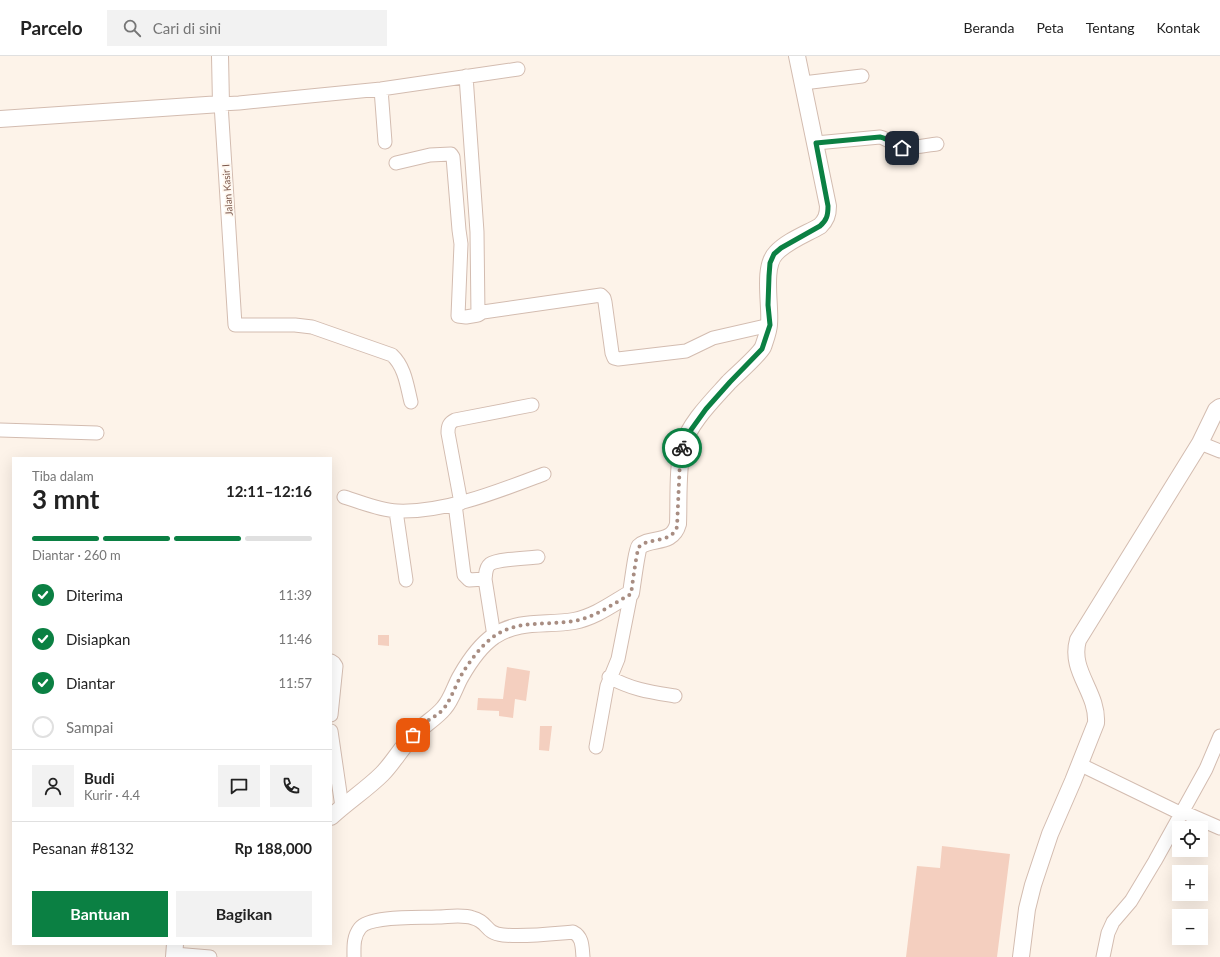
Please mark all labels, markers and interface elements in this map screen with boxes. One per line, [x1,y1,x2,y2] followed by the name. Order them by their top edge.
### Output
[107,10,387,46] search box
[20,16,83,39] text: Parcelo
[121,17,143,39] icon: search
[153,19,221,37] text: Cari di sini
[964,19,1014,36] text: Beranda
[1036,19,1064,36] text: Peta
[1086,19,1135,36] text: Tentang
[1157,19,1200,36] text: Kontak
[885,131,919,165] pin
[891,137,913,159] icon: home
[219,164,235,216] street label: Jalan Kasir I
[662,428,702,468] courier
[671,437,693,459] icon: bike
[32,468,94,484] text: Tiba dalam
[226,482,312,500] text: 12:11–12:16
[32,483,99,515] text: 3 mnt
[32,547,121,563] text: Diantar · 260 m
[32,584,54,606] icon: check
[66,586,123,604] text: Diterima
[279,587,312,603] text: 11:39
[32,628,54,650] icon: check
[66,630,130,648] text: Disiapkan
[279,631,312,647] text: 11:46
[32,672,54,694] icon: check
[66,674,115,692] text: Diantar
[279,675,312,691] text: 11:57
[66,718,113,736] text: Sampai
[396,718,430,752] pin
[402,724,424,746] icon: bag
[32,765,74,807] button: person
[218,765,260,807] button: chat
[270,765,312,807] button: phone
[84,769,115,787] text: Budi
[84,787,140,803] text: Kurir · 4.4
[1172,821,1208,945] map controls
[1172,821,1208,857] button: locate
[32,839,134,857] text: Pesanan #8132
[235,839,312,857] text: Rp 188,000
[1172,865,1208,901] button: +
[32,891,168,937] button: Bantuan
[176,891,312,937] button: Bagikan
[1172,909,1208,945] button: −

